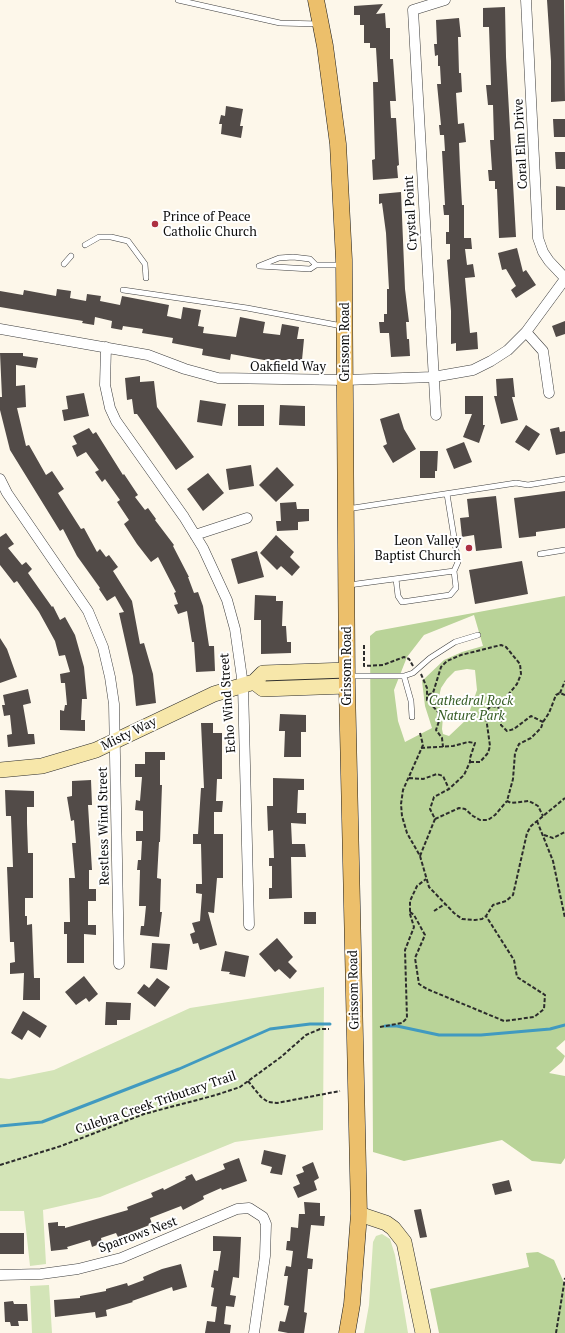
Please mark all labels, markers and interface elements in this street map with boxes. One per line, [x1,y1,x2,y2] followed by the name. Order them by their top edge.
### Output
[511,98,531,190] street label: Coral Elm Drive
[401,175,421,251] street label: Crystal Point
[163,209,257,240] place label: Prince of Peace Catholic Church
[150,219,160,229] marker: Prince of Peace Catholic Church
[337,302,353,382] street label: Grissom Road
[250,359,326,375] street label: Oakfield Way
[375,533,461,564] place label: Leon Valley Baptist Church
[464,543,474,553] marker: Leon Valley Baptist Church
[339,626,355,706] street label: Grissom Road
[217,652,239,754] street label: Echo Wind Street
[429,693,513,724] park label: Cathedral Rock Nature Park
[99,714,159,754] street label: Misty Way
[95,767,113,885] street label: Restless Wind Street
[346,950,362,1030] street label: Grissom Road
[74,1068,238,1138] street label: Culebra Creek Tributary Trail
[96,1214,180,1256] street label: Sparrows Nest

